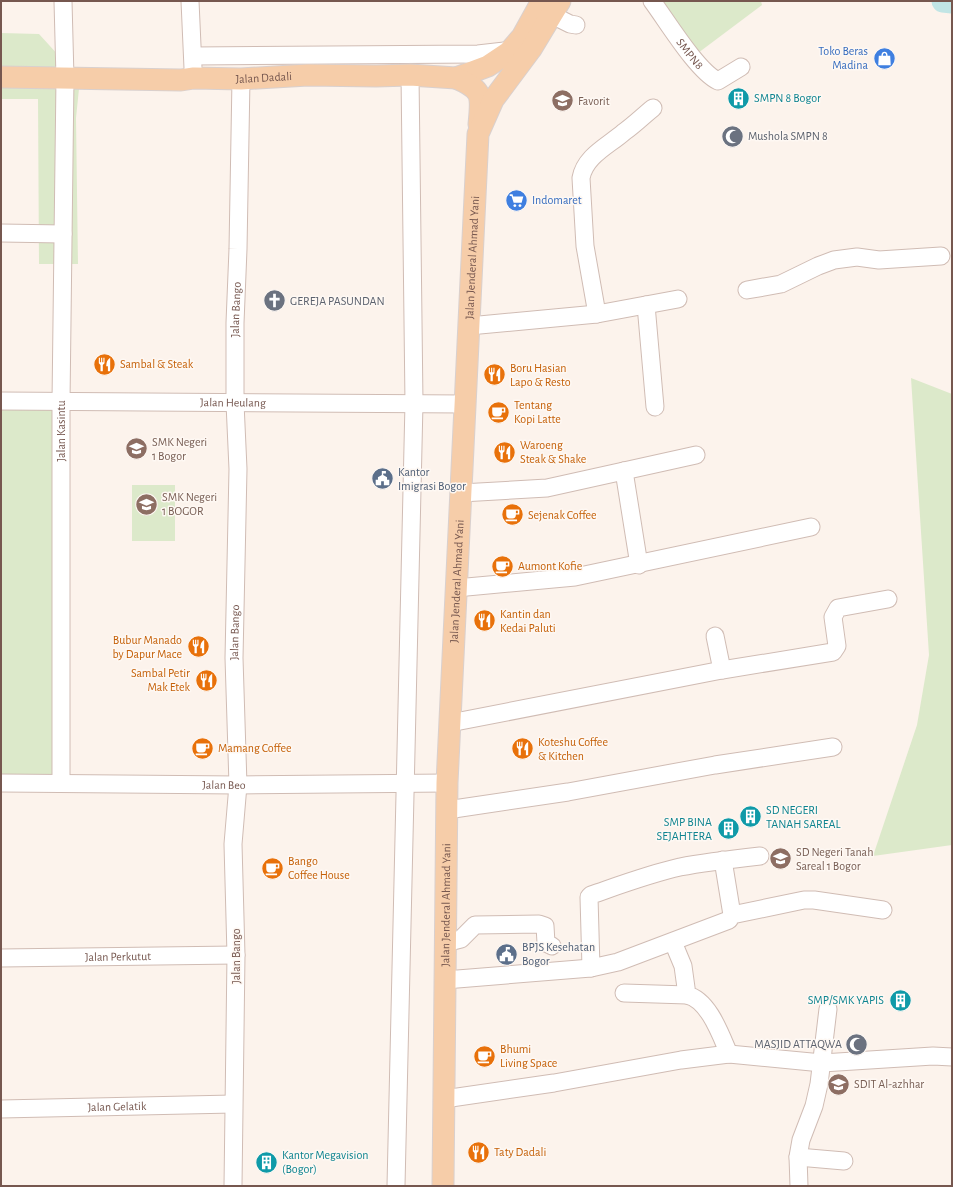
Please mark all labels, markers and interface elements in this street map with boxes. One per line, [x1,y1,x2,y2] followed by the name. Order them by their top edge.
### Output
[674,36,706,72] street label: SMPN8
[818,45,868,71] place label: Toko Beras Madina
[871,45,897,71] shop icon: Toko Beras Madina
[235,70,292,85] street label: Jalan Dadali
[725,85,751,111] building icon: SMPN 8 Bogor
[550,88,576,114] school or university icon: Favorit
[754,92,821,104] place label: SMPN 8 Bogor
[578,95,610,107] place label: Favorit
[720,123,746,149] mosque icon: Mushola SMPN 8
[748,130,828,142] place label: Mushola SMPN 8
[504,187,530,213] supermarket icon: Indomaret
[532,194,582,206] place label: Indomaret
[463,196,481,320] street label: Jalan Jenderal Ahmad Yani
[229,281,243,337] street label: Jalan Bango
[262,288,288,314] church icon: GEREJA PASUNDAN
[290,295,385,307] place label: GEREJA PASUNDAN
[91,351,117,377] restaurant icon: Sambal & Steak
[120,358,194,370] place label: Sambal & Steak
[482,362,508,388] restaurant icon: Boru Hasian Lapo & Resto
[510,362,571,388] place label: Boru Hasian Lapo & Resto
[200,396,266,409] street label: Jalan Heulang
[486,399,512,425] cafe icon: Tentang Kopi Latte
[514,399,561,425] place label: Tentang Kopi Latte
[55,400,67,462] street label: Jalan Kasintu
[124,436,150,462] school or university icon: SMK Negeri 1 Bogor
[152,436,207,462] place label: SMK Negeri 1 Bogor
[492,439,518,465] restaurant icon: Waroeng Steak & Shake
[520,439,586,465] place label: Waroeng Steak & Shake
[370,466,396,492] public building icon: Kantor Imigrasi Bogor
[398,466,466,492] place label: Kantor Imigrasi Bogor
[134,491,160,517] school or university icon: SMK Negeri 1 BOGOR
[162,491,217,517] place label: SMK Negeri 1 BOGOR
[500,502,526,528] cafe icon: Sejenak Coffee
[528,509,597,522] place label: Sejenak Coffee
[448,519,466,643] street label: Jalan Jenderal Ahmad Yani
[489,553,515,579] cafe icon: Aumont Kofie
[518,560,582,572] place label: Aumont Kofie
[228,604,241,660] street label: Jalan Bango
[471,608,497,634] restaurant icon: Kantin dan Kedai Paluti
[500,608,556,634] place label: Kantin dan Kedai Paluti
[113,634,182,661] place label: Bubur Manado by Dapur Mace
[185,634,211,660] restaurant icon: Bubur Manado by Dapur Mace
[131,667,191,693] place label: Sambal Petir Mak Etek
[193,667,219,693] restaurant icon: Sambal Petir Mak Etek
[190,735,216,761] cafe icon: Mamang Coffee
[510,736,536,762] restaurant icon: Koteshu Coffee & Kitchen
[538,736,608,762] place label: Koteshu Coffee & Kitchen
[218,742,292,754] place label: Mamang Coffee
[202,779,246,791] street label: Jalan Beo
[738,804,764,830] building icon: SD NEGERI TANAH SAREAL
[766,804,840,830] place label: SD NEGERI TANAH SAREAL
[657,816,712,842] place label: SMP BINA SEJAHTERA
[715,816,741,842] building icon: SMP BINA SEJAHTERA
[439,843,452,967] street label: Jalan Jenderal Ahmad Yani
[768,846,794,872] school or university icon: SD Negeri Tanah Sareal 1 Bogor
[796,846,873,872] place label: SD Negeri Tanah Sareal 1 Bogor
[260,855,286,881] cafe icon: Bango Coffee House
[288,855,350,881] place label: Bango Coffee House
[230,928,242,984] street label: Jalan Bango
[493,941,519,967] public building icon: BPJS Kesehatan Bogor
[522,941,595,967] place label: BPJS Kesehatan Bogor
[85,950,151,963] street label: Jalan Perkutut
[887,987,913,1013] building icon: SMP/SMK YAPIS
[808,994,884,1006] place label: SMP/SMK YAPIS
[844,1031,870,1057] mosque icon: MASJID ATTAQWA
[754,1038,842,1051] place label: MASJID ATTAQWA
[471,1043,497,1069] cafe icon: Bhumi Living Space
[500,1043,557,1069] place label: Bhumi Living Space
[825,1071,851,1097] school or university icon: SDIT Al-azhhar
[854,1078,924,1090] place label: SDIT Al-azhhar
[87,1100,147,1113] street label: Jalan Gelatik
[466,1139,492,1165] restaurant icon: Taty Dadali
[494,1146,546,1159] place label: Taty Dadali
[254,1149,280,1175] building icon: Kantor Megavision (Bogor)
[282,1149,368,1175] place label: Kantor Megavision (Bogor)

